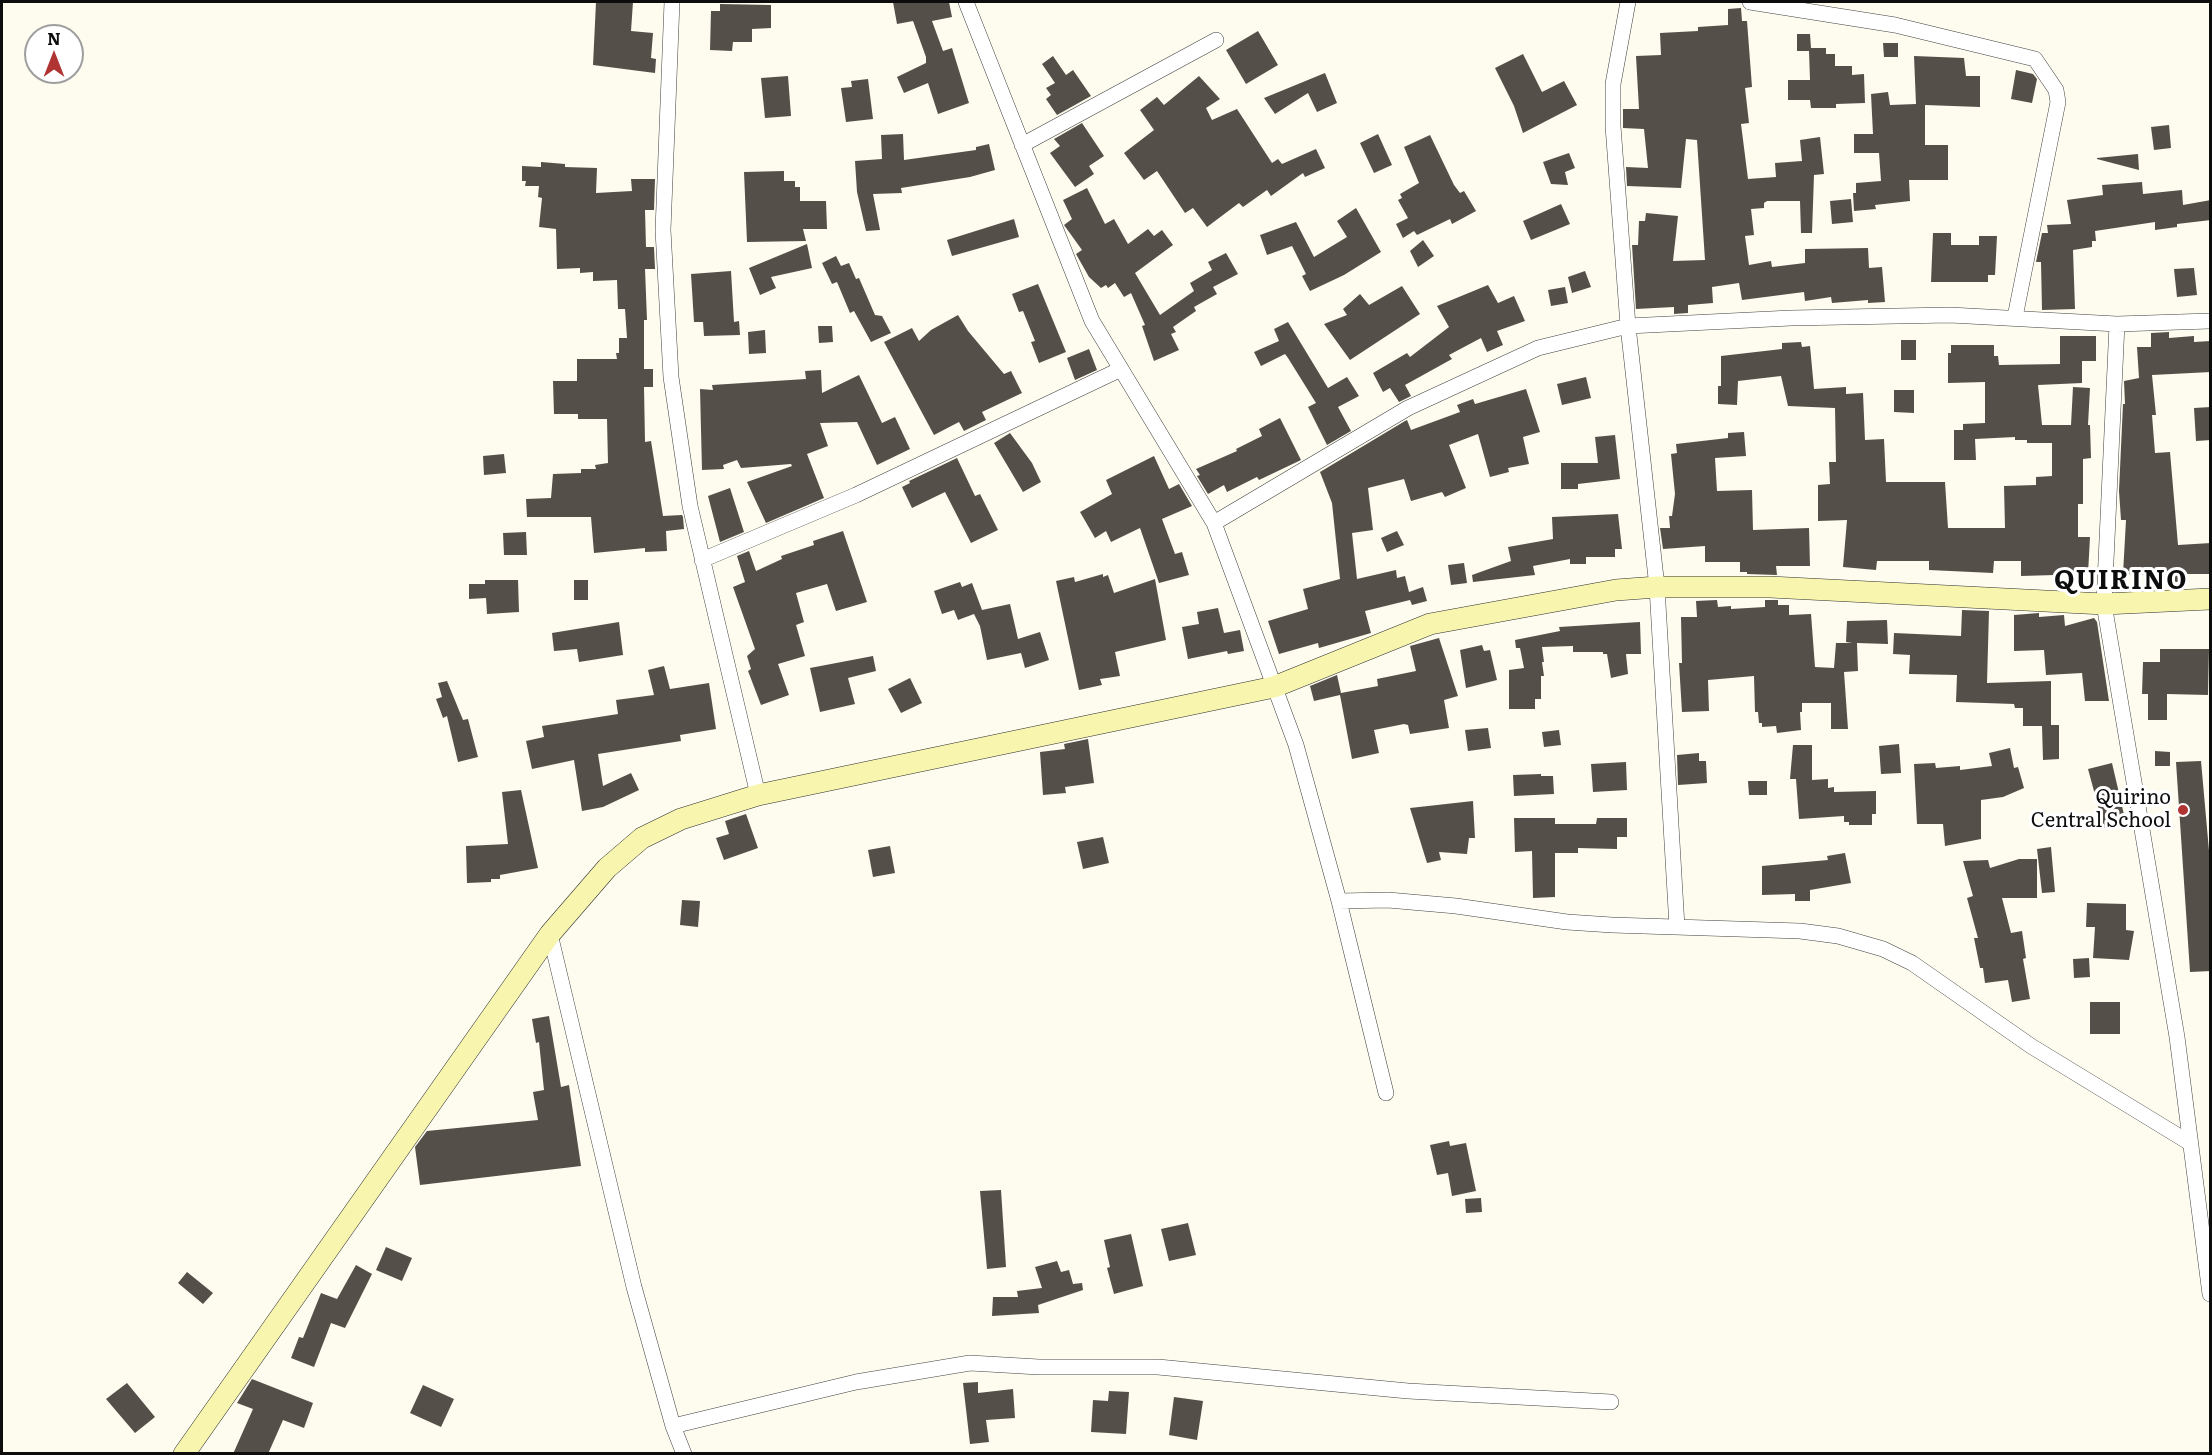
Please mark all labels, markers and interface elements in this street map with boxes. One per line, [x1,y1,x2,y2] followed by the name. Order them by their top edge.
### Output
[24,24,84,84] north arrow
[47,26,61,50] text: N
[2054,565,2188,597] district label: QUIRINO
[2031,786,2171,833] place label: Quirino Central School
[2176,803,2190,817] marker: Quirino Central School

